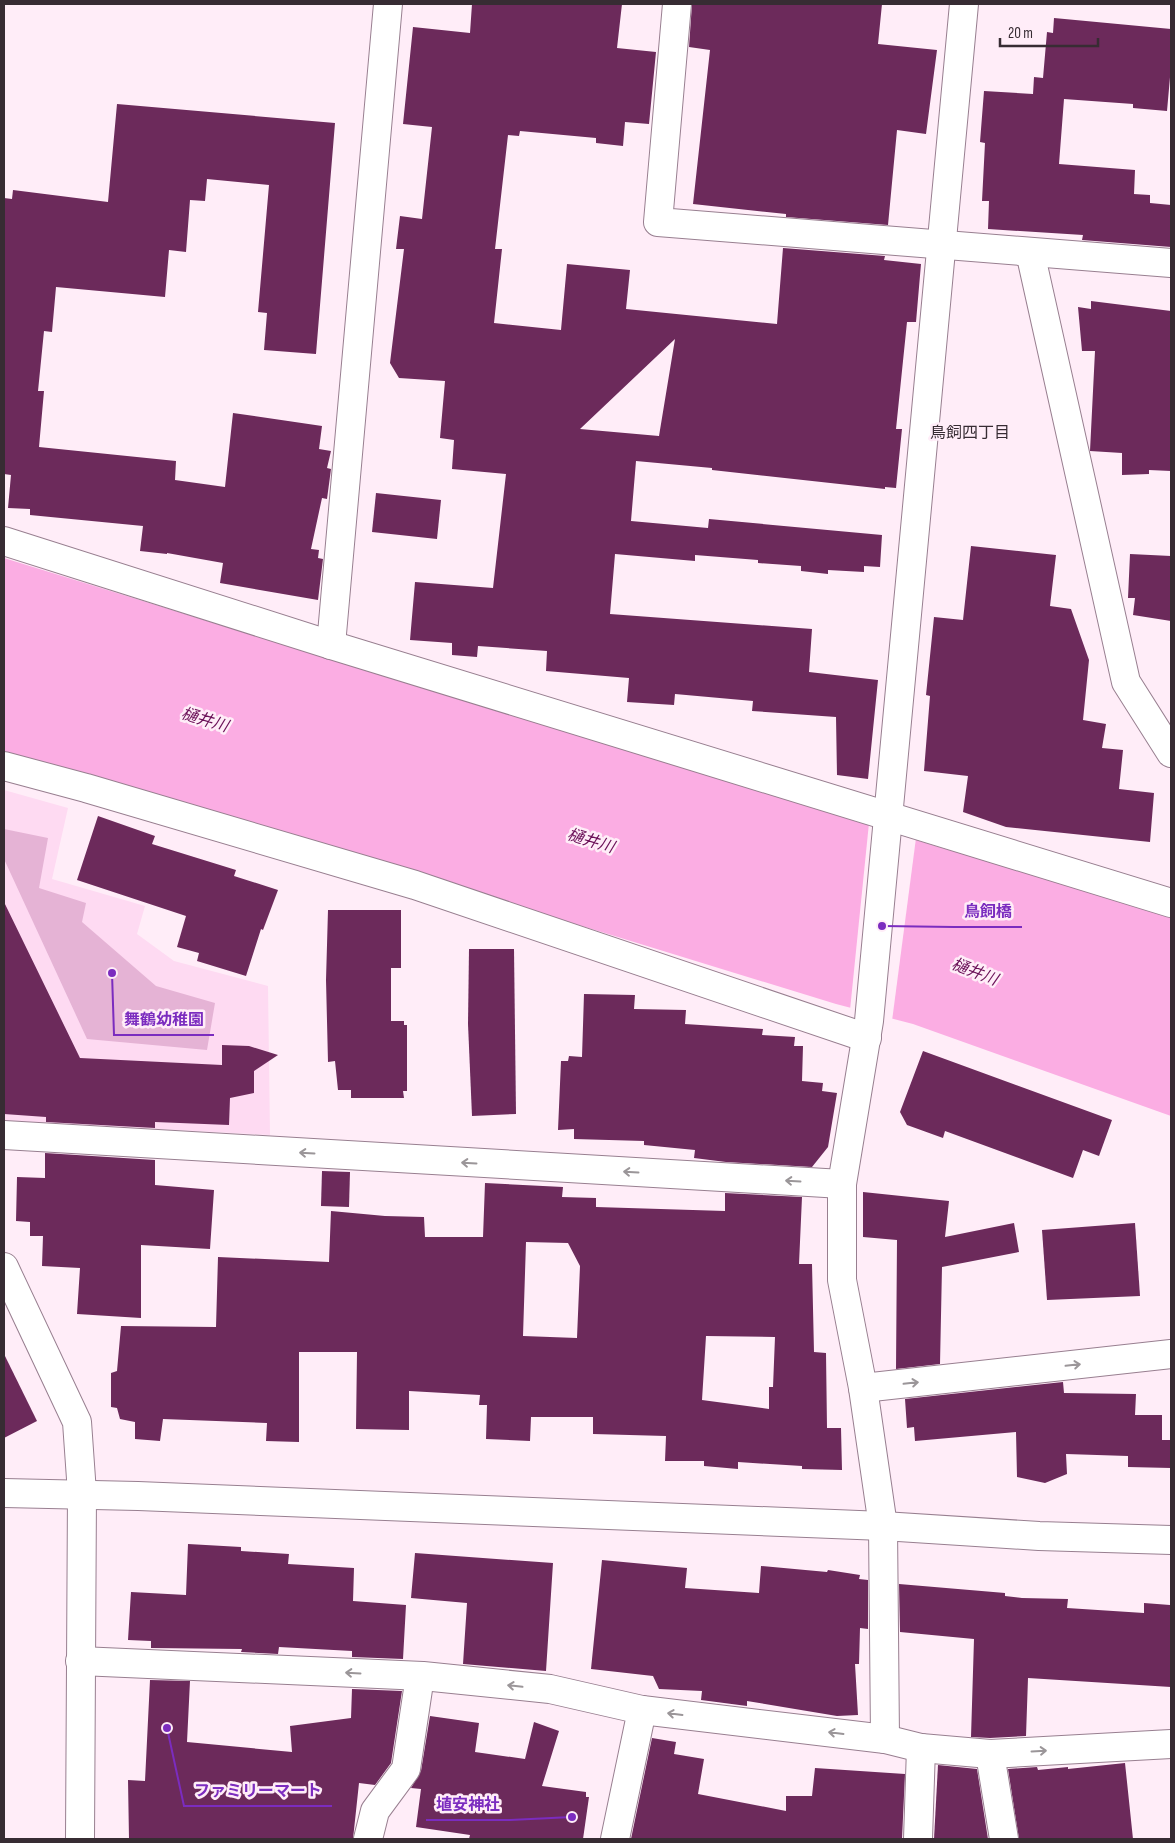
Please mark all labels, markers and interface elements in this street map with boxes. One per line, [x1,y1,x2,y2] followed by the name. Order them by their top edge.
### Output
[1000,15,1098,47] scale bar
[1008,24,1033,43] text: 20 m
[930,424,1010,443] district label: 鳥飼四丁目
[179,704,232,737] water label: 樋井川
[565,825,618,858] water label: 樋井川
[954,896,1022,927] callout: 鳥飼橋
[964,902,1012,922] text: 鳥飼橋
[949,955,1002,991] water label: 樋井川
[114,1004,214,1035] callout: 舞鶴幼稚園
[124,1011,204,1030] text: 舞鶴幼稚園
[299,1149,315,1158] one-way arrow
[461,1158,477,1167] one-way arrow
[623,1167,639,1176] one-way arrow
[785,1177,801,1186] one-way arrow
[1064,1360,1080,1370] one-way arrow
[903,1378,919,1388] one-way arrow
[346,1669,362,1678] one-way arrow
[508,1681,524,1691] one-way arrow
[667,1709,683,1719] one-way arrow
[829,1728,845,1738] one-way arrow
[1031,1747,1047,1756] one-way arrow
[184,1775,332,1806] callout: ファミリーマート
[194,1782,322,1801] text: ファミリーマート
[426,1789,510,1820] callout: 埴安神社
[436,1795,500,1815] text: 埴安神社

